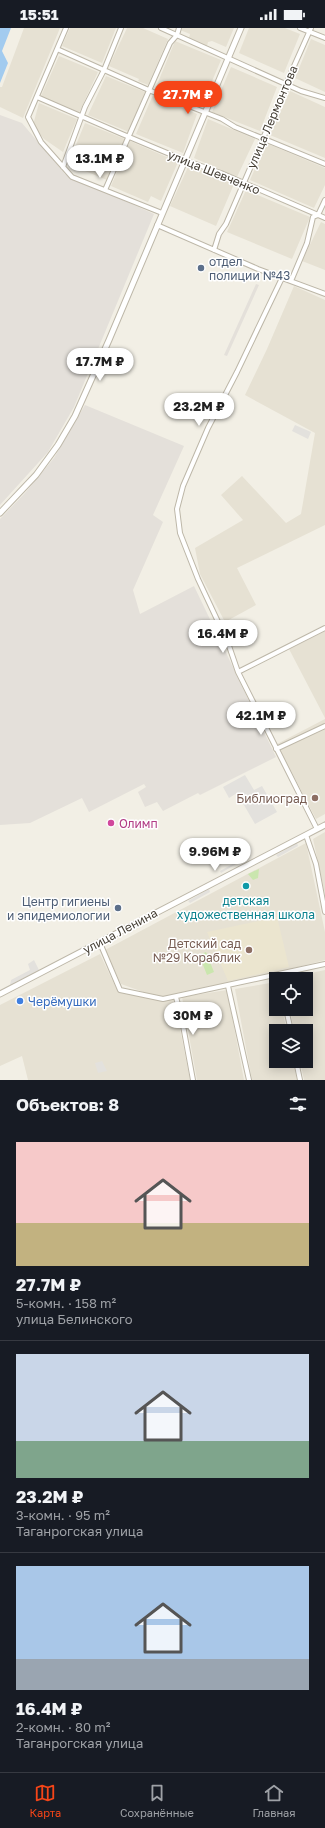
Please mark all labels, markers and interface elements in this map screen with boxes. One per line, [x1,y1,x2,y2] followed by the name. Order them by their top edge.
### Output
[20,5,59,23] text: 15:51
[243,63,301,171] street label: улица Лермонтова
[151,81,225,115] pin: 27.7M ₽
[163,86,213,102] text: 27.7M ₽
[63,145,137,179] pin: 13.1M ₽
[166,147,262,197] street label: улица Шевченко
[75,150,125,166] text: 13.1M ₽
[209,254,290,283] place label: отдел полиции №43
[196,263,206,273] marker: отдел полиции №43
[63,348,137,382] pin: 17.7M ₽
[76,353,124,369] text: 17.7M ₽
[162,393,236,427] pin: 23.2M ₽
[173,398,225,414] text: 23.2M ₽
[186,620,260,654] pin: 16.4M ₽
[198,625,248,641] text: 16.4M ₽
[224,702,298,736] pin: 42.1M ₽
[236,707,286,723] text: 42.1M ₽
[236,791,307,806] place label: Библиоград
[310,793,320,803] marker: Библиоград
[119,816,158,831] place label: Олимп
[106,818,116,828] marker: Олимп
[178,838,252,872] pin: 9.96M ₽
[189,843,241,859] text: 9.96M ₽
[241,881,251,891] marker: детская художественная школа
[177,893,315,922] place label: детская художественная школа
[7,894,110,923] place label: Центр гигиены и эпидемиологии
[113,903,123,913] marker: Центр гигиены и эпидемиологии
[80,905,160,957] street label: улица Ленина
[153,936,241,965] place label: Детский сад №29 Кораблик
[244,945,254,955] marker: Детский сад №29 Кораблик
[269,972,313,1068] map controls
[269,972,313,1016] button: locate
[28,994,97,1009] place label: Черёмушки
[15,996,25,1006] marker: Черёмушки
[165,1002,221,1036] pin: 30M ₽
[173,1007,213,1023] text: 30M ₽
[269,1024,313,1068] button: layers
[287,1093,309,1115] icon: filters
[16,1094,119,1115] text: Объектов: 8
[127,1168,199,1240] icon: home
[16,1274,81,1295] text: 27.7M ₽
[16,1295,116,1311] text: 5-комн. · 158 m²
[16,1311,133,1327] text: улица Белинского
[127,1380,199,1452] icon: home
[16,1486,83,1507] text: 23.2M ₽
[16,1507,110,1523] text: 3-комн. · 95 m²
[16,1523,143,1539] text: Таганрогская улица
[127,1592,199,1664] icon: home
[16,1698,82,1719] text: 16.4M ₽
[16,1719,111,1735] text: 2-комн. · 80 m²
[16,1735,143,1751] text: Таганрогская улица
[29,1782,61,1819] tab: Карта
[120,1782,194,1819] tab: Сохранённые
[253,1782,296,1819] tab: Главная

